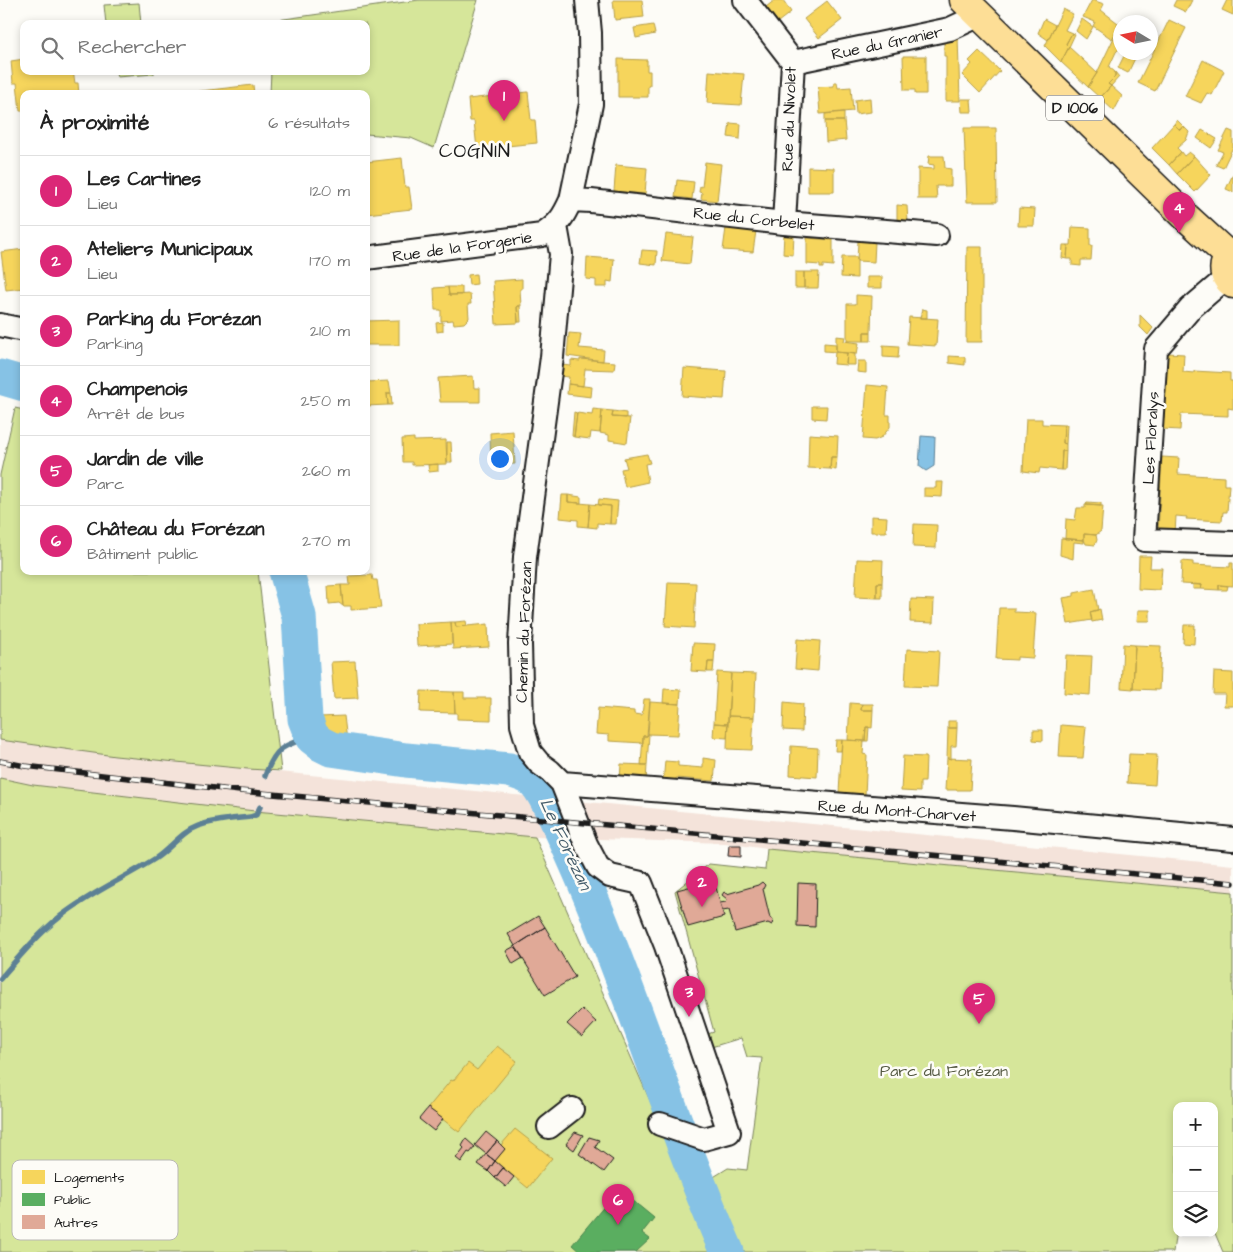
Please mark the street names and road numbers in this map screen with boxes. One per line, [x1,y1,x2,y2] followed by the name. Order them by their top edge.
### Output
[830,20,945,66] street label: Rue du Granier
[776,66,802,172] street label: Rue du Nivolet
[1046,96,1104,120] road number: D 1006
[692,202,816,236] street label: Rue du Corbelet
[391,226,534,269] street label: Rue de la Forgerie
[1138,391,1165,485] street label: Les Floralys
[511,561,537,703] street label: Chemin du Forézan
[817,794,977,828] street label: Rue du Mont-Charvet

